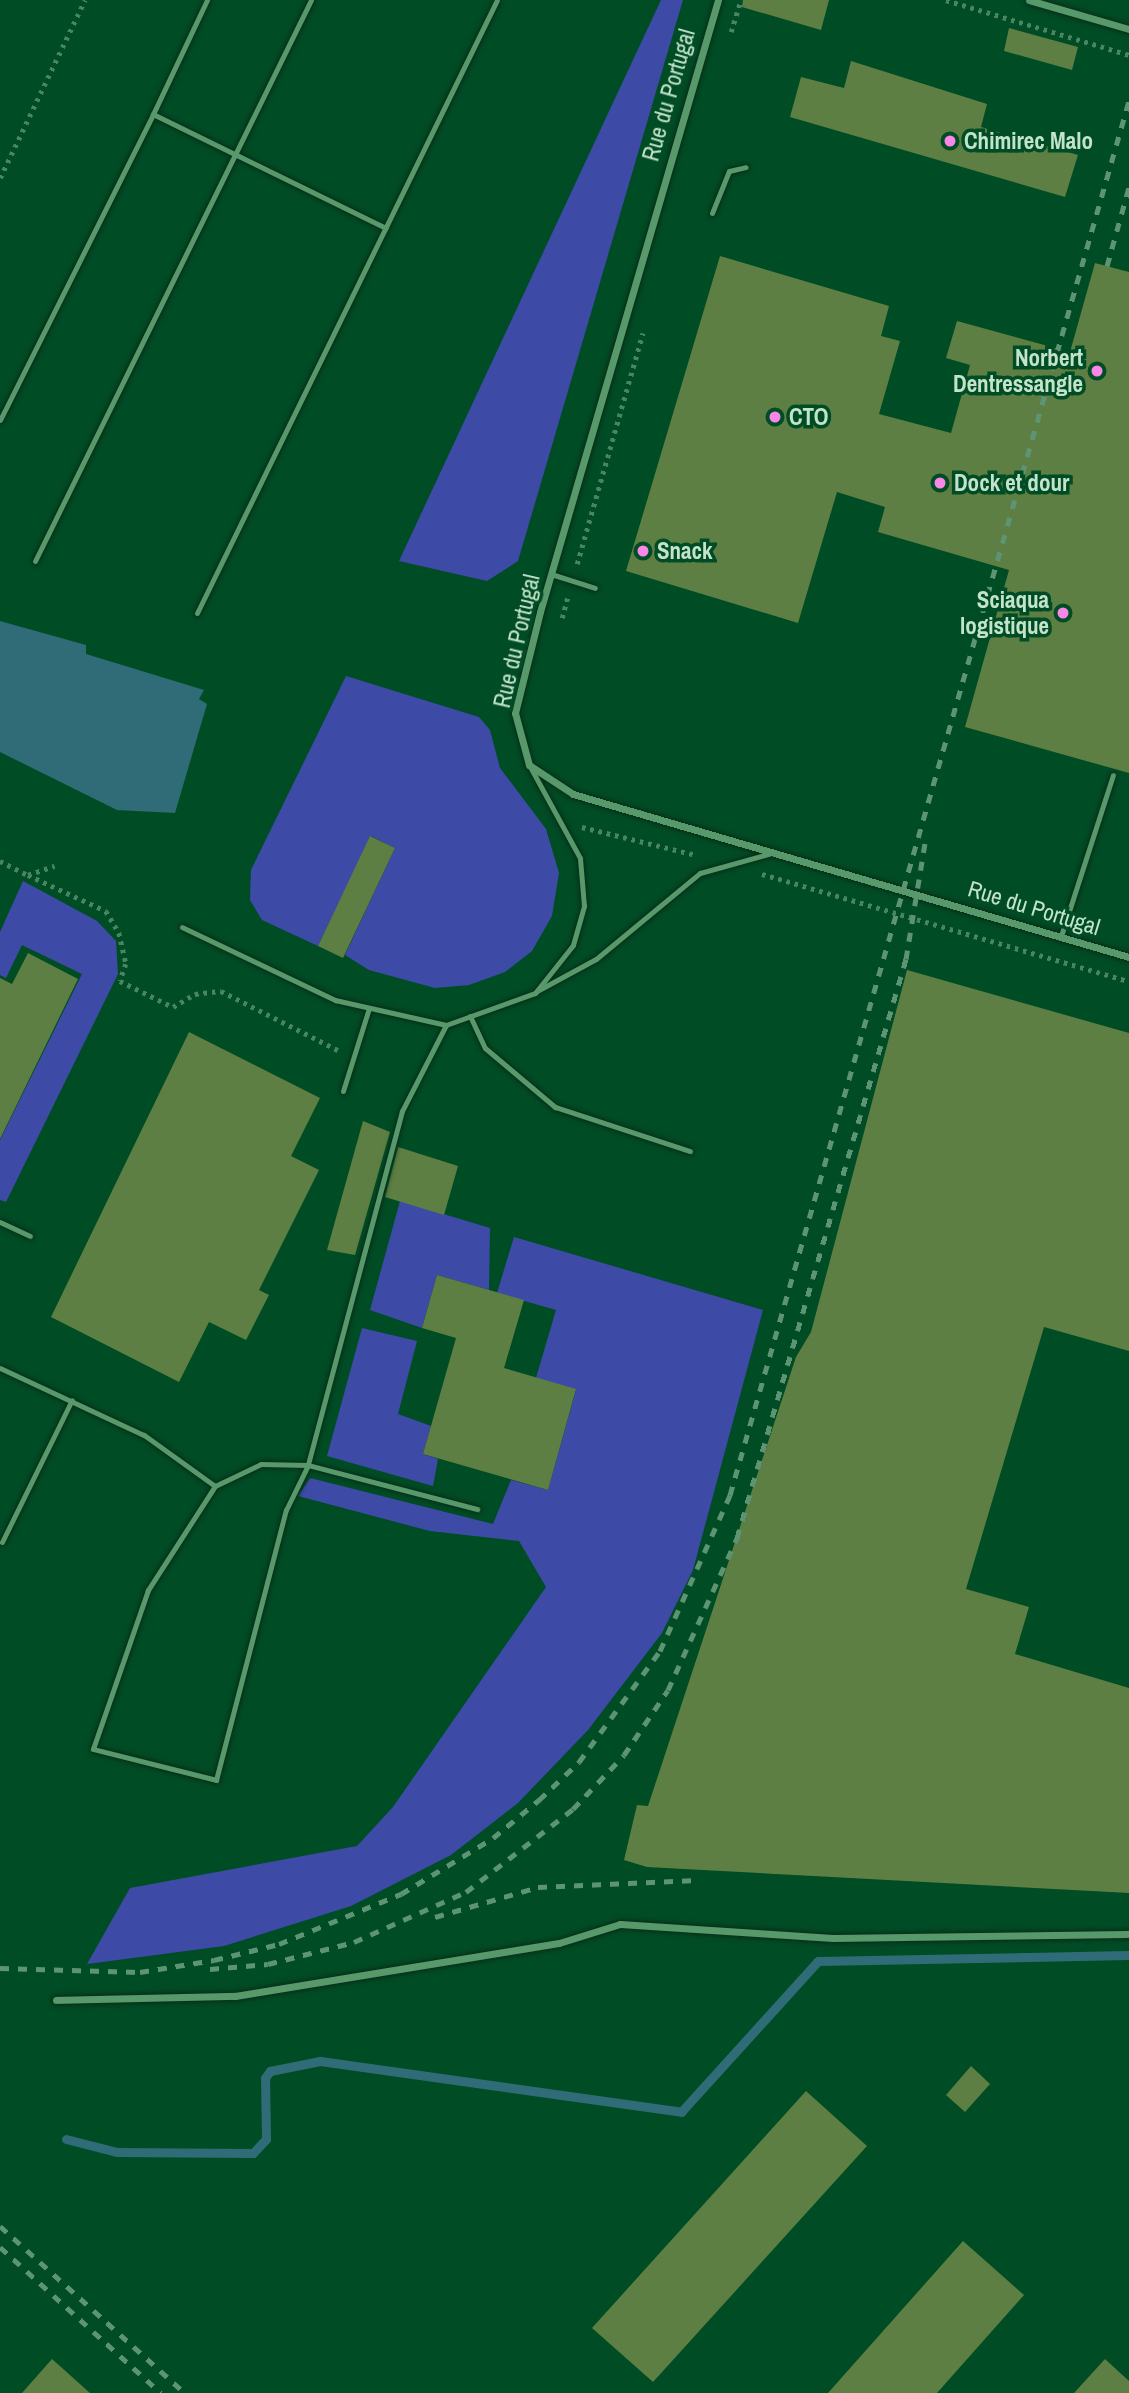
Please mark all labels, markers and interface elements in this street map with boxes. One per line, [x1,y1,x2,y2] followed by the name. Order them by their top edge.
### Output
[637,26,701,164] street label: Rue du Portugal
[964,127,1093,155] place label: Chimirec Malo
[942,133,958,149] marker: Chimirec Malo
[953,344,1083,398] place label: Norbert Dentressangle
[1089,363,1105,379] marker: Norbert Dentressangle
[789,403,828,431] place label: CTO
[767,409,783,425] marker: CTO
[954,469,1069,497] place label: Dock et dour
[932,475,948,491] marker: Dock et dour
[657,537,713,565] place label: Snack
[635,543,651,559] marker: Snack
[488,571,546,711] street label: Rue du Portugal
[960,586,1049,640] place label: Sciaqua logistique
[1055,605,1071,621] marker: Sciaqua logistique
[965,875,1103,941] street label: Rue du Portugal

